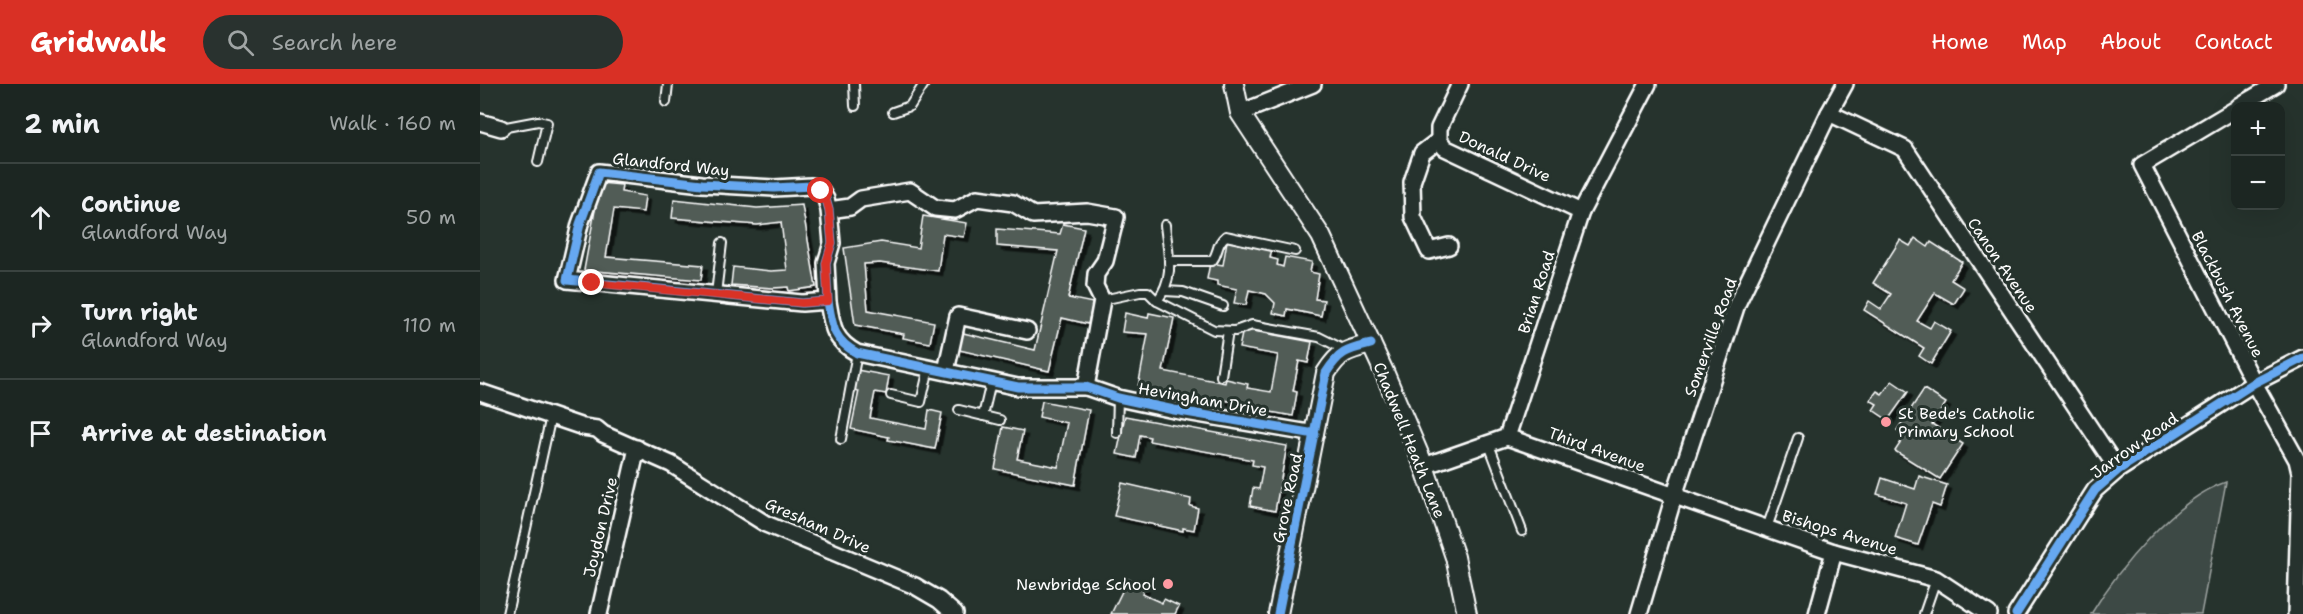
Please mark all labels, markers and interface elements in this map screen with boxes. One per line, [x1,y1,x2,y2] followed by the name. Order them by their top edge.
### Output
[203,15,623,69] search box
[30,23,167,61] text: Gridwalk
[224,26,257,59] icon: search
[272,28,398,57] text: Search here
[1931,28,1989,56] text: Home
[2022,28,2067,56] text: Map
[2100,28,2161,56] text: About
[2194,28,2273,56] text: Contact
[2231,102,2285,210] map controls
[2231,102,2285,156] button: +
[24,106,100,141] text: 2 min
[329,110,456,136] text: Walk · 160 m
[1455,126,1554,187] street label: Donald Drive
[611,148,730,181] street label: Glandford Way
[2231,156,2285,210] button: −
[807,177,833,203] route start
[81,190,181,219] text: Continue
[24,201,57,234] icon: ahead
[406,204,456,230] text: 50 m
[1963,214,2042,317] street label: Canon Avenue
[81,219,228,245] text: Glandford Way
[2187,227,2269,361] street label: Blackbush Avenue
[1513,248,1560,336] street label: Brian Road
[578,269,604,295] route end
[1679,275,1742,400] street label: Somerville Road
[81,298,198,327] text: Turn right
[24,309,57,342] icon: right
[402,312,456,338] text: 110 m
[81,327,228,353] text: Glandford Way
[1369,359,1450,521] street label: Chadwell Heath Lane
[1137,378,1269,421] street label: Hevingham Drive
[1898,403,2035,442] place label: St Bede's Catholic Primary School
[2086,408,2182,483] street label: Jarrow Road
[1879,415,1893,429] marker: St Bede's Catholic Primary School
[24,417,57,450] icon: arrive
[81,419,327,448] text: Arrive at destination
[1545,422,1648,477] street label: Third Avenue
[1268,451,1307,545] street label: Grove Road
[579,475,622,579] street label: Joydon Drive
[762,493,874,558] street label: Gresham Drive
[1780,505,1900,560] street label: Bishops Avenue
[1016,574,1156,595] place label: Newbridge School
[1161,577,1175,591] marker: Newbridge School

